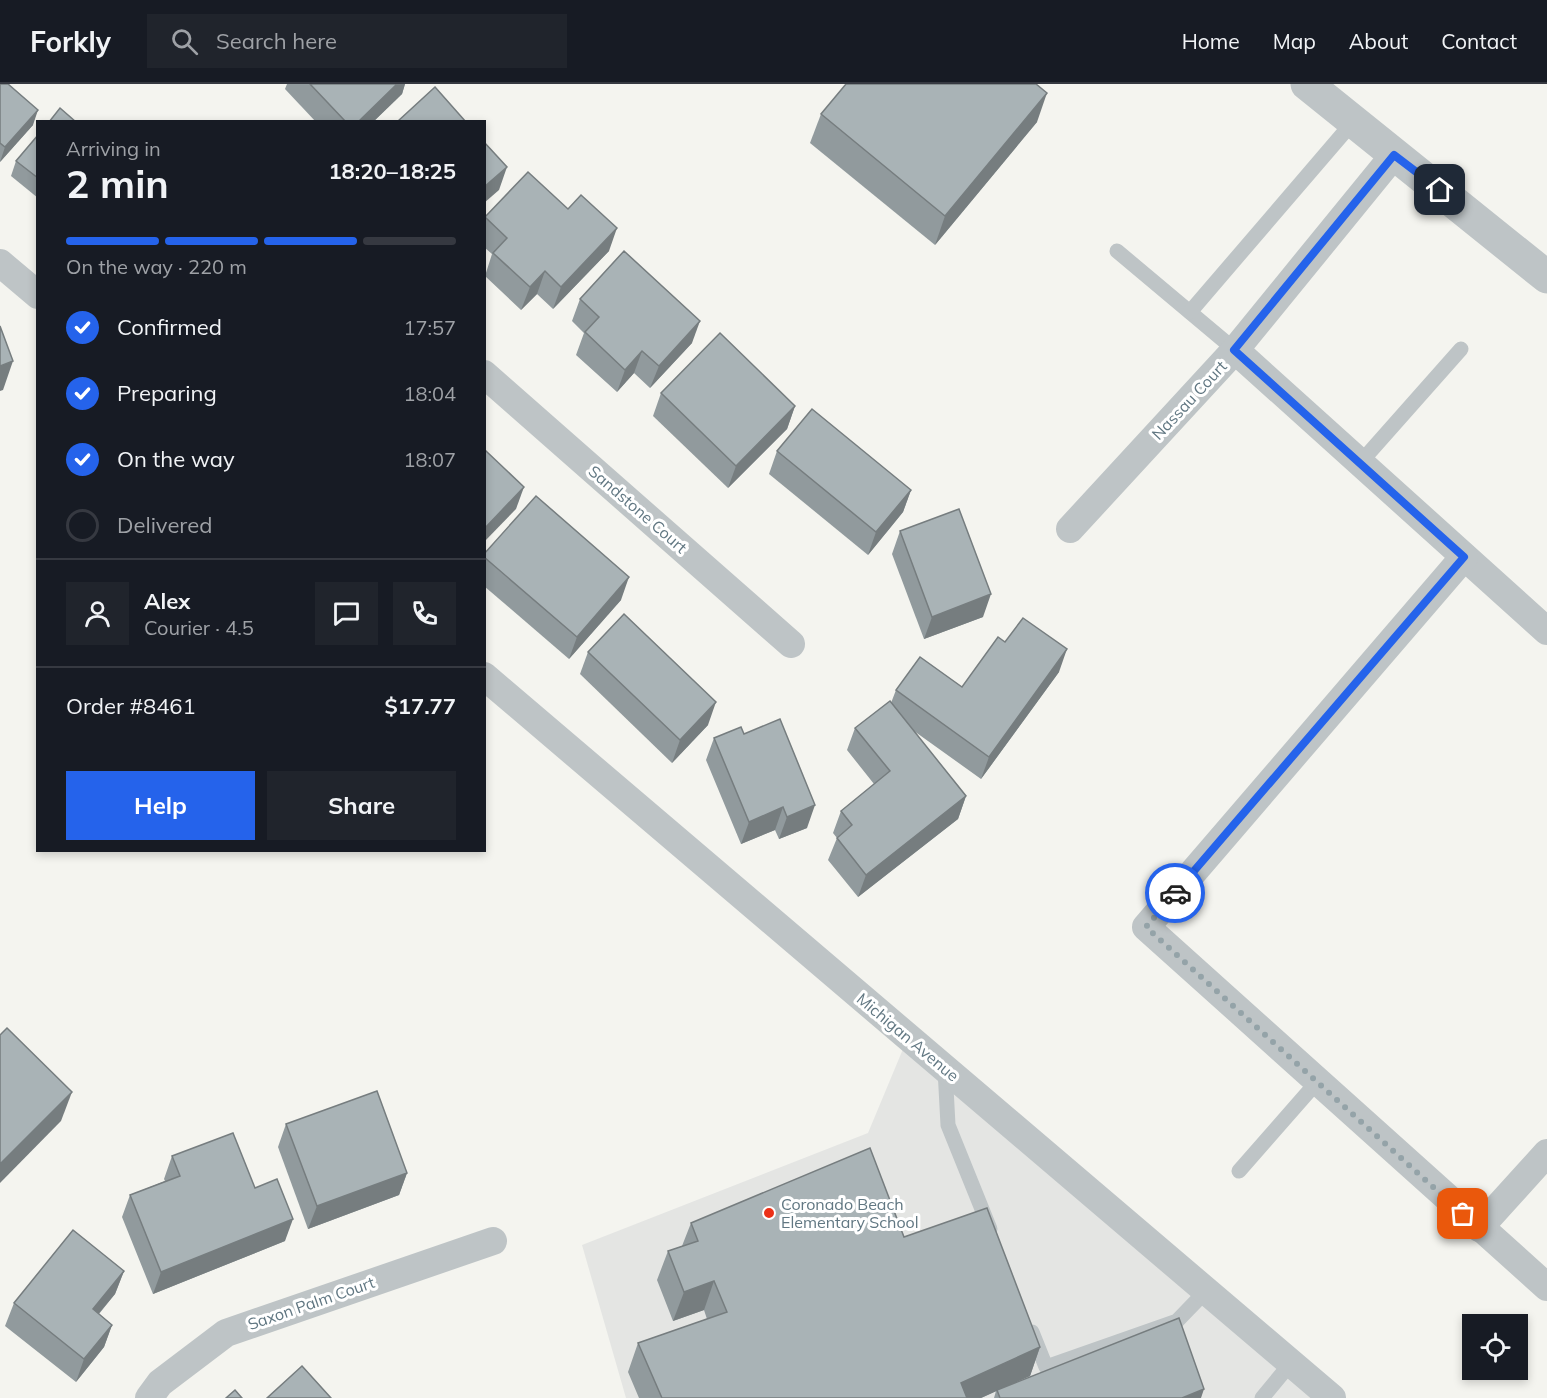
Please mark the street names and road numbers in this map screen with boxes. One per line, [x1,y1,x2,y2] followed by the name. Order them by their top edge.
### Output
[1147,356,1231,444] street label: Nassau Court
[585,461,692,557] street label: Sandstone Court
[853,988,963,1086] street label: Michigan Avenue
[245,1272,377,1334] street label: Saxon Palm Court

